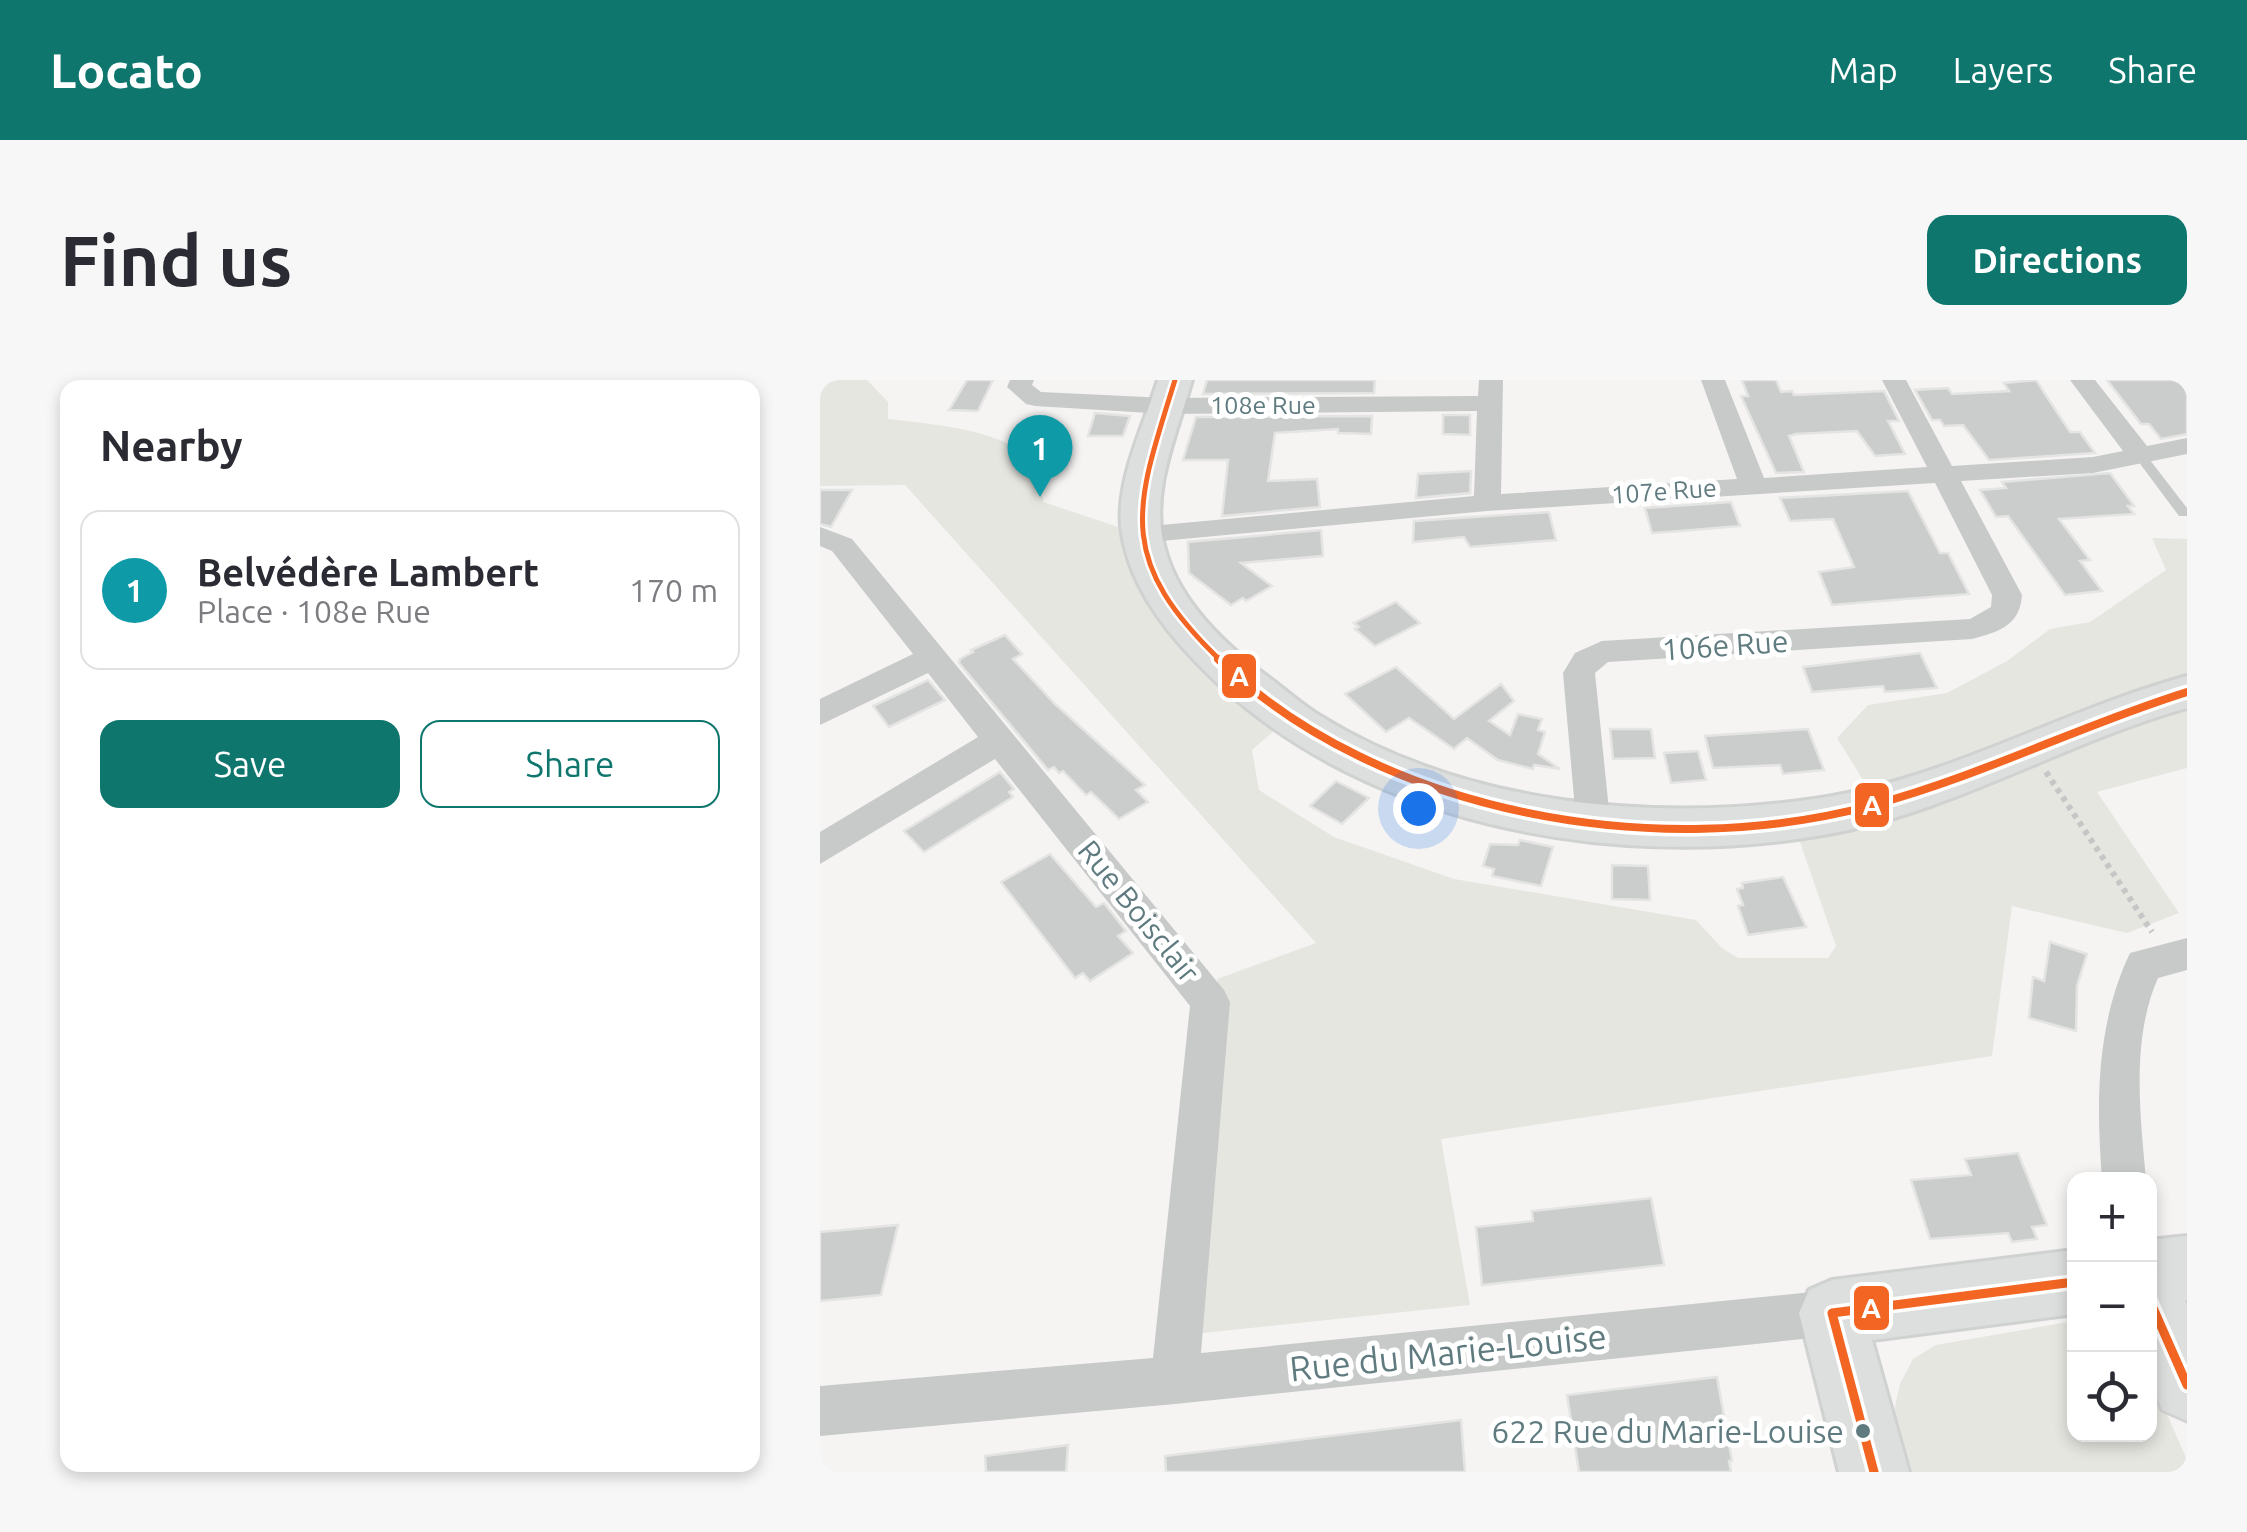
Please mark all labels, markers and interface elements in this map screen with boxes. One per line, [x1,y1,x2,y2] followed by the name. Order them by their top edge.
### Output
[50,43,203,97] text: Locato
[1829,50,1898,90] text: Map
[1953,50,2053,90] text: Layers
[2108,50,2197,90] text: Share
[1927,215,2187,305] button: Directions
[60,221,292,299] text: Find us
[1210,391,1316,419] street label: 108e Rue
[1008,414,1072,497] pin: 1
[100,422,243,469] text: Nearby
[1610,473,1718,509] street label: 107e Rue
[197,551,539,593] text: Belvédère Lambert
[125,572,144,608] text: 1
[629,572,718,608] text: 170 m
[197,593,431,629] text: Place · 108e Rue
[1661,624,1789,666] street label: 106e Rue
[1220,652,1258,700] line badge: A
[1229,660,1249,691] text: A
[100,720,400,808] button: Save
[420,720,720,808] button: Share
[1853,781,1891,829] line badge: A
[1393,783,1444,834] your location
[1862,789,1882,820] text: A
[1072,833,1207,989] street label: Rue Boisclair
[2067,1172,2157,1442] map controls
[2067,1172,2157,1262] button: +
[2067,1262,2157,1352] button: −
[1852,1284,1891,1332] line badge: A
[1861,1292,1881,1323] text: A
[1288,1315,1608,1389] street label: Rue du Marie-Louise
[2067,1352,2157,1442] button: locate
[1491,1413,1844,1449] place label: 622 Rue du Marie-Louise
[1853,1421,1873,1441] marker: 622 Rue du Marie-Louise

